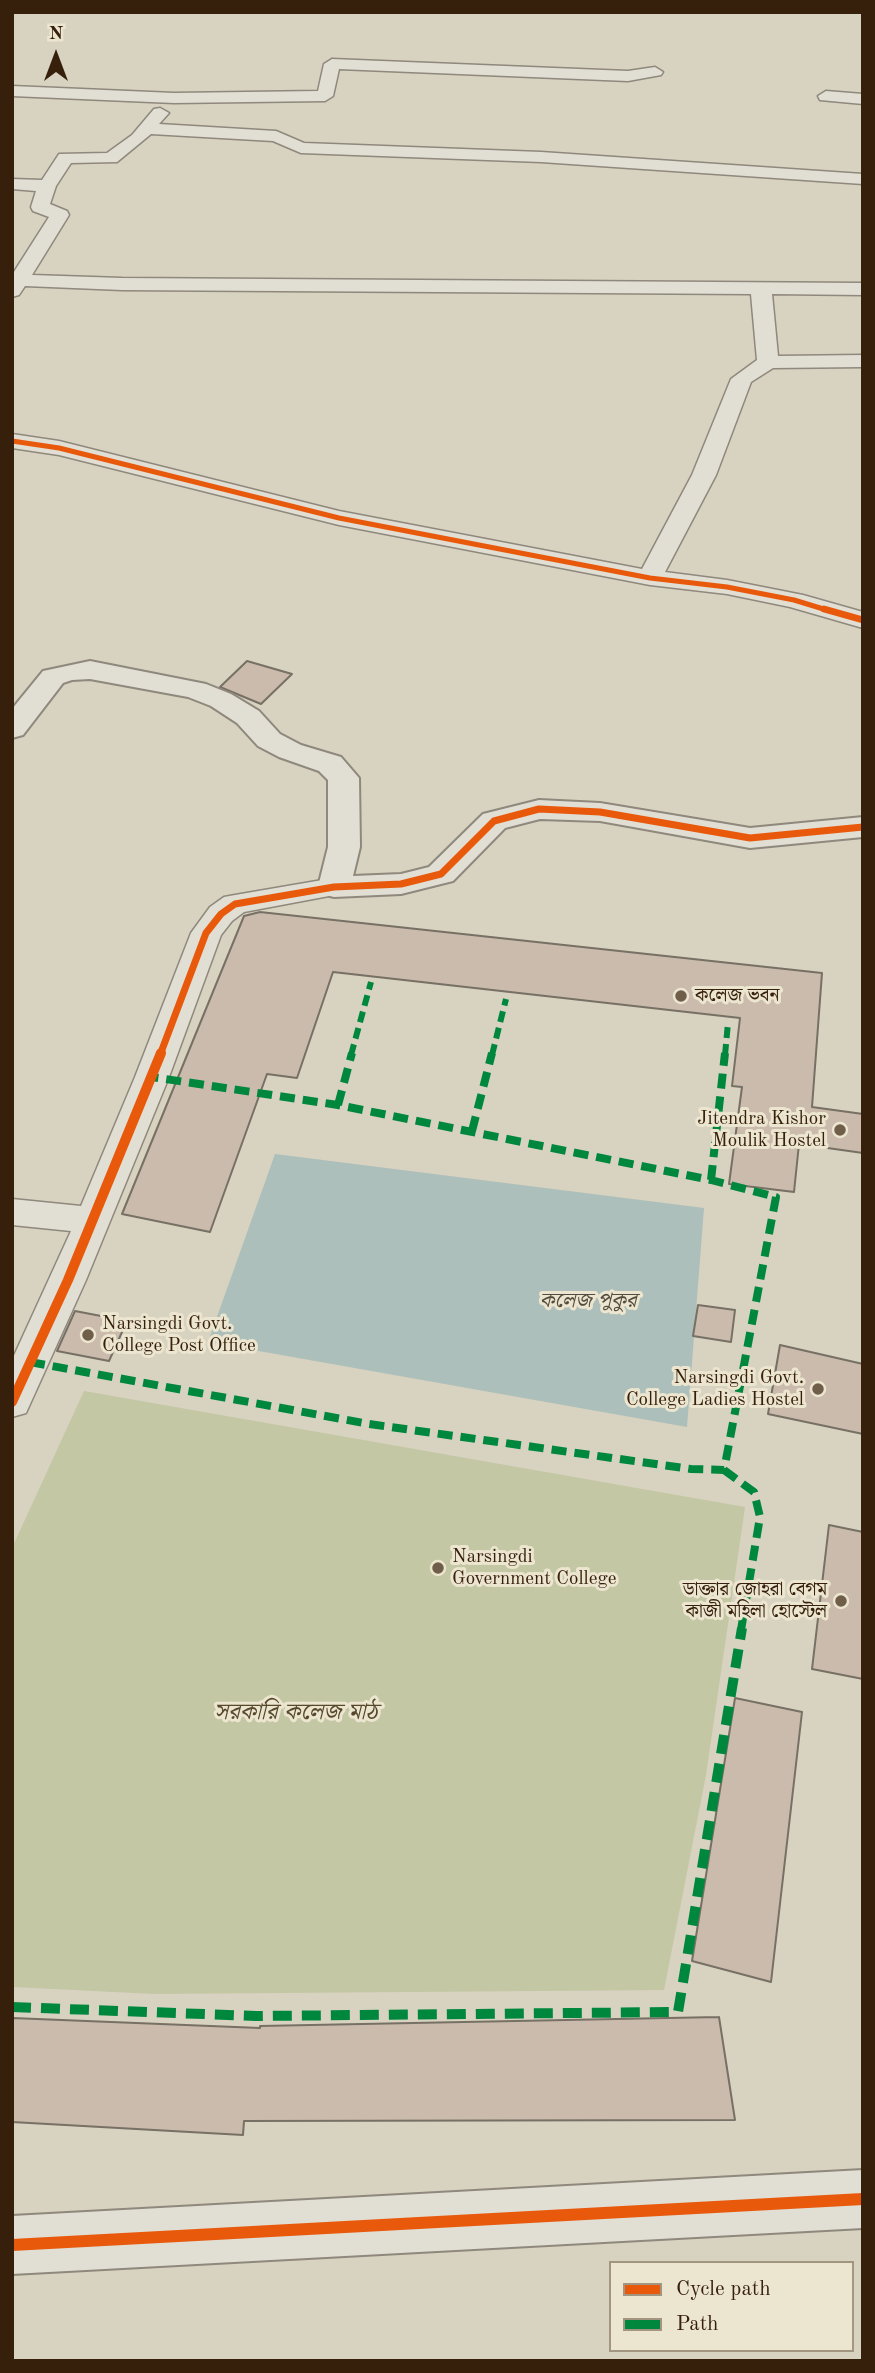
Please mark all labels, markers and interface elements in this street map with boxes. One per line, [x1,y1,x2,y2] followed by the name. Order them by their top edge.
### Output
[21,21,91,91] north arrow
[49,25,63,44] text: N
[695,985,779,1007] place label: কলেজ ভবন
[673,988,689,1004] marker: কলেজ ভবন
[697,1108,826,1152] place label: Jitendra Kishor Moulik Hostel
[832,1122,848,1138] marker: Jitendra Kishor Moulik Hostel
[539,1288,637,1314] water label: কলেজ পুকুর
[102,1313,256,1357] place label: Narsingdi Govt. College Post Office
[80,1327,96,1343] marker: Narsingdi Govt. College Post Office
[626,1367,804,1411] place label: Narsingdi Govt. College Ladies Hostel
[810,1381,826,1397] marker: Narsingdi Govt. College Ladies Hostel
[452,1546,616,1590] place label: Narsingdi Government College
[430,1560,446,1576] marker: Narsingdi Government College
[683,1579,827,1623] place label: ডাক্তার জোহরা বেগম কাজী মহিলা হোস্টেল
[833,1593,849,1609] marker: ডাক্তার জোহরা বেগম কাজী মহিলা হোস্টেল
[214,1699,378,1727] park label: সরকারি কলেজ মাঠ
[609,2261,854,2352] legend
[676,2279,771,2300] text: Cycle path
[676,2314,719,2335] text: Path

